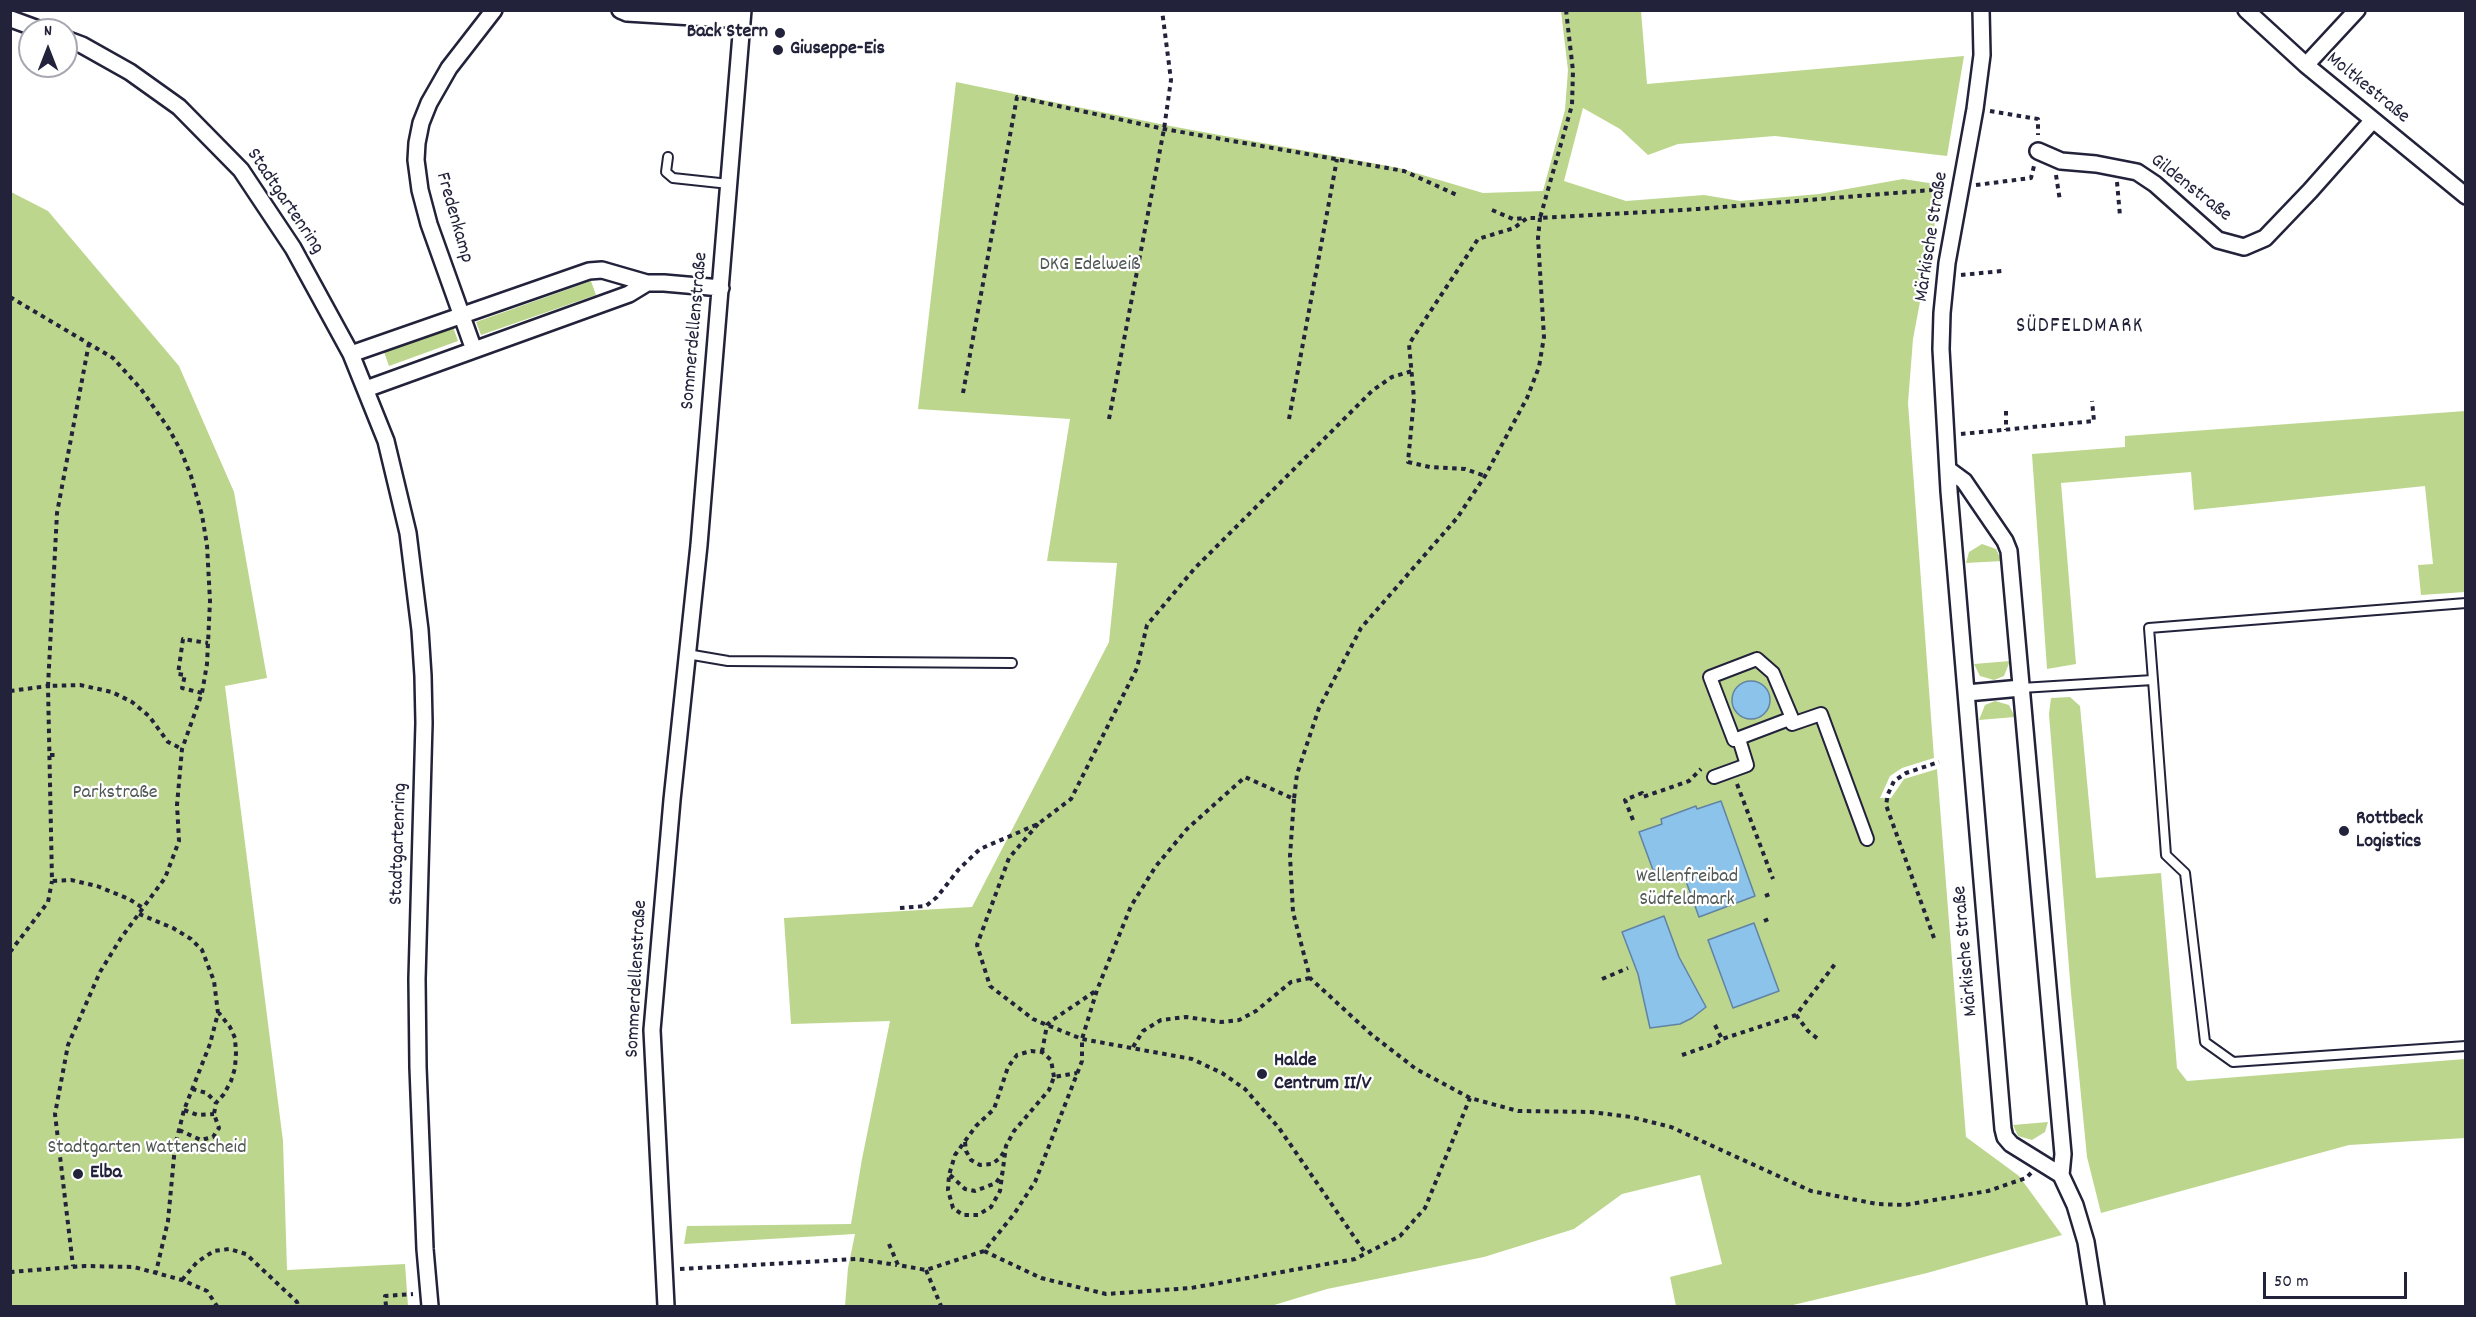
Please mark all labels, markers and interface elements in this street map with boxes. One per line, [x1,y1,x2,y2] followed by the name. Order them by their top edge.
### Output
[18,18,78,78] north arrow
[44,20,52,43] text: N
[687,21,768,45] place label: Back Stern
[773,26,787,40] marker: Back Stern
[790,38,885,62] place label: Giuseppe-Eis
[771,43,785,57] marker: Giuseppe-Eis
[2320,48,2414,130] street label: Moltkestraße
[240,145,328,259] street label: Stadtgartenring
[2144,150,2236,228] street label: Gildenstraße
[429,170,477,266] street label: Fredenkamp
[1911,170,1955,304] street label: Märkische Straße
[677,251,715,411] street label: Sommerdellenstraße
[1039,254,1141,278] park label: DKG Edelweiß
[2016,315,2144,341] district label: SÜDFELDMARK
[73,782,157,806] park label: Parkstraße
[386,782,414,906] street label: Stadtgartenring
[2356,808,2423,855] place label: Rottbeck Logistics
[2337,824,2351,838] marker: Rottbeck Logistics
[1636,866,1738,913] park label: Wellenfreibad Südfeldmark
[1949,885,1985,1017] street label: Märkische Straße
[622,899,654,1059] street label: Sommerdellenstraße
[1274,1050,1371,1097] place label: Halde Centrum II/V
[1255,1067,1269,1081] marker: Halde Centrum II/V
[47,1137,247,1161] park label: Stadtgarten Wattenscheid
[90,1162,122,1186] place label: Elba
[71,1167,85,1181] marker: Elba
[2266,1260,2410,1298] scale bar
[2274,1270,2309,1295] text: 50 m

